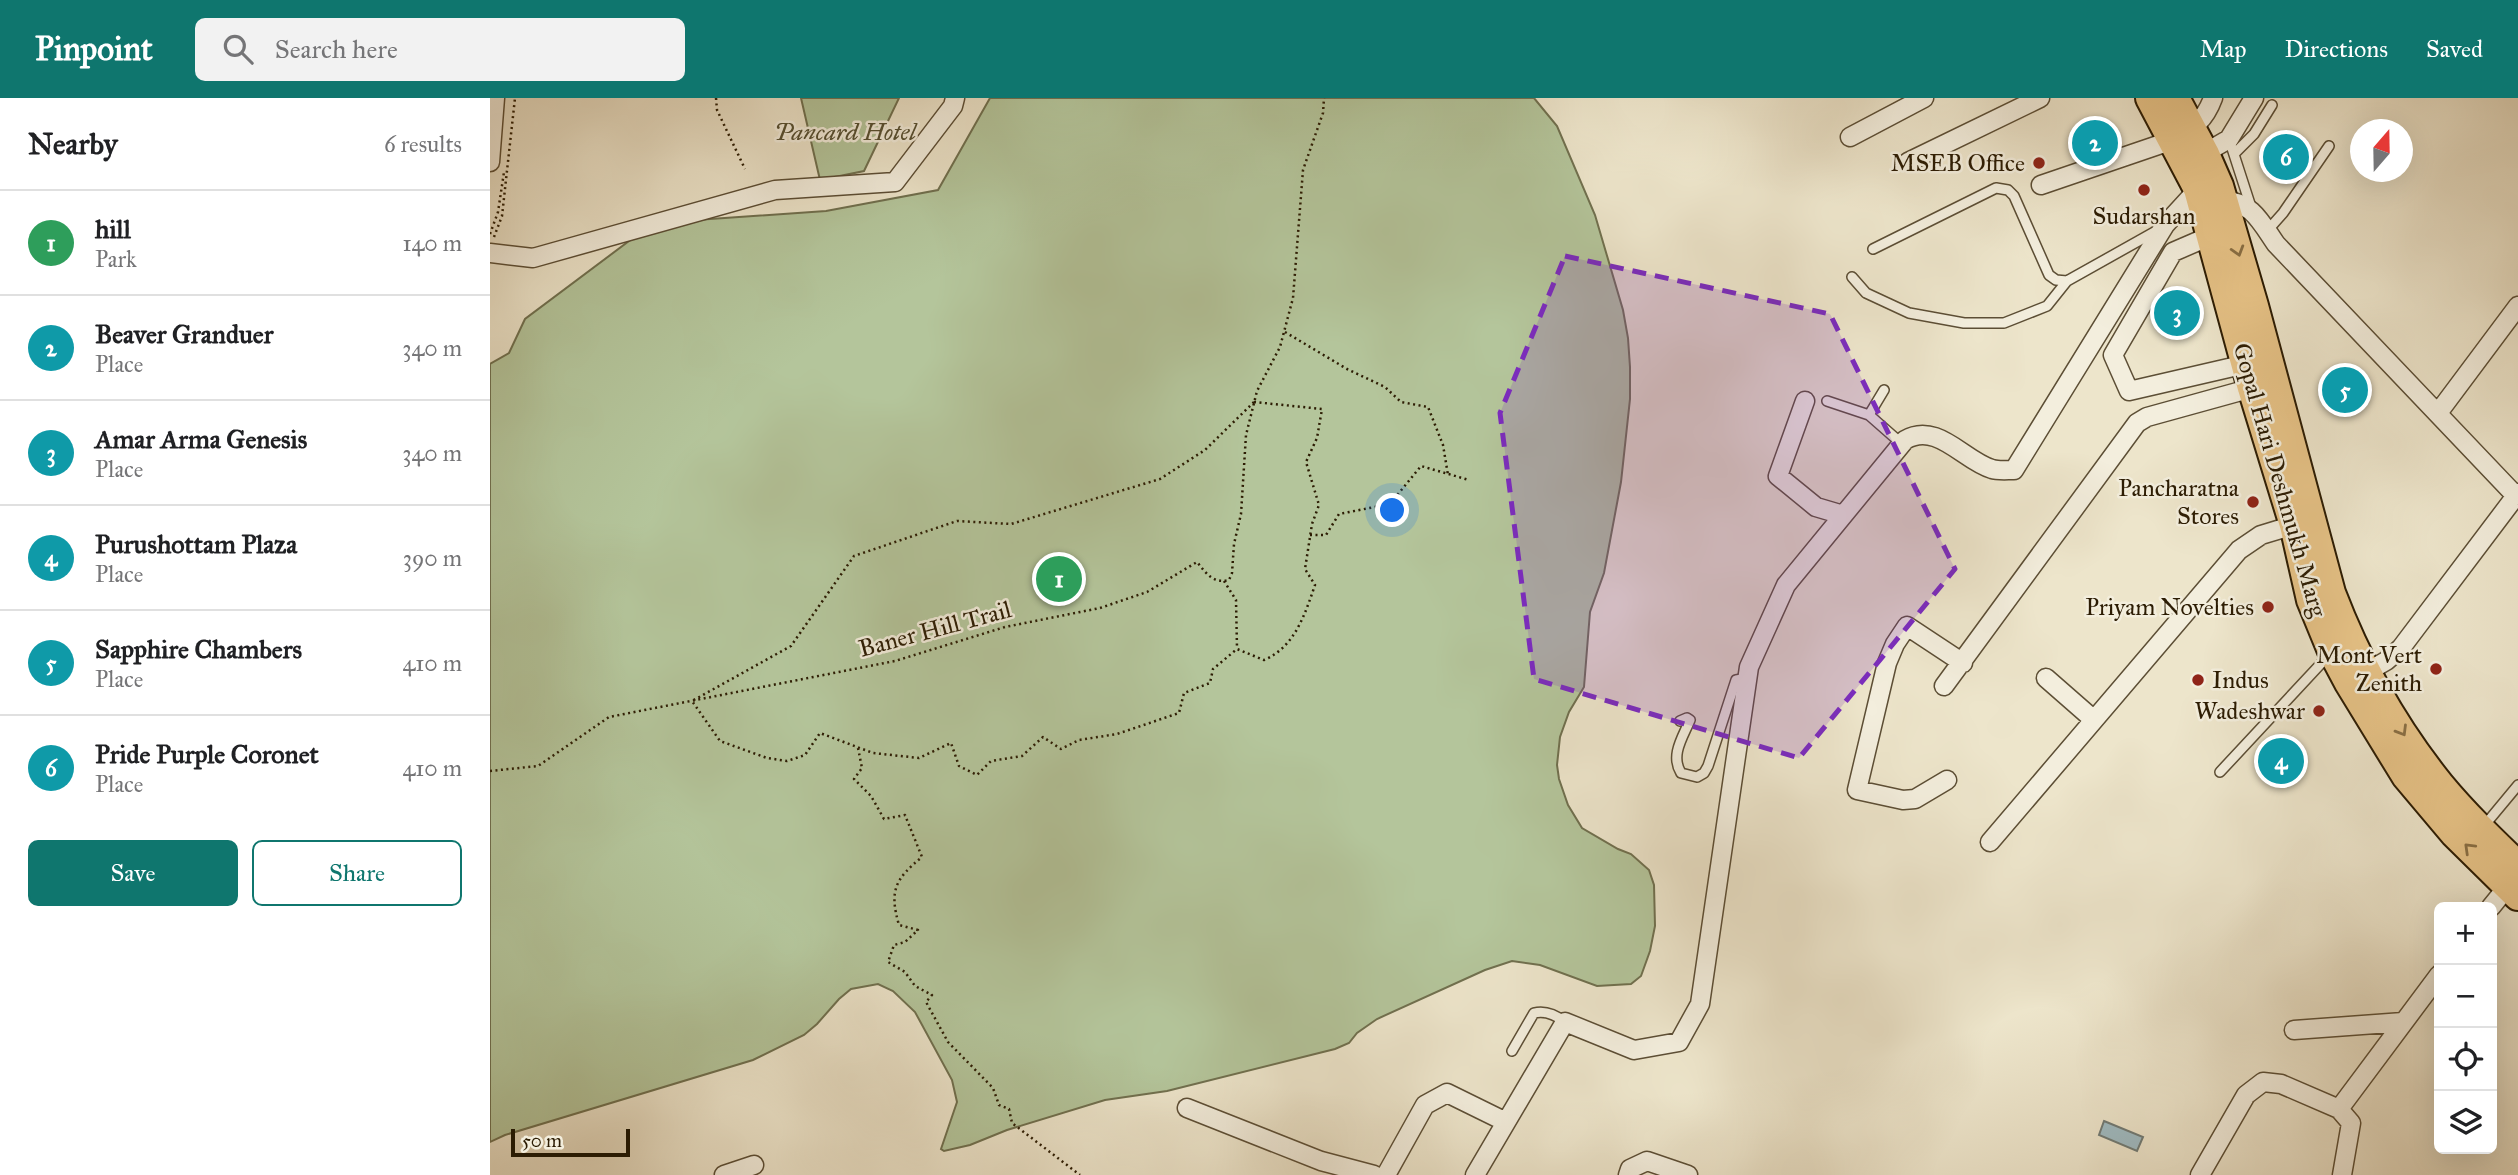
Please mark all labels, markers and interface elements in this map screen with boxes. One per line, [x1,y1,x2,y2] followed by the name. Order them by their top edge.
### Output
[195,18,685,81] search box
[35,29,153,69] text: Pinpoint
[219,30,257,68] icon: search
[275,33,398,65] text: Search here
[2200,34,2247,64] text: Map
[2285,34,2388,64] text: Directions
[2426,34,2483,64] text: Saved
[774,117,918,147] park label: Pancard Hotel
[2072,117,2118,169] pin: 2
[2350,119,2413,182] north arrow
[28,126,118,162] text: Nearby
[384,130,462,158] text: 6 results
[2263,131,2309,183] pin: 6
[1891,148,2025,178] place label: MSEB Office
[2031,155,2047,171] marker: MSEB Office
[2136,182,2152,198] marker: Sudarshan
[2093,201,2196,231] place label: Sudarshan
[95,213,131,245] text: hill
[46,229,56,257] text: 1
[402,229,462,257] text: 140 m
[95,245,137,273] text: Park
[2230,245,2245,257] one-way arrow
[2154,287,2200,339] pin: 3
[95,318,273,350] text: Beaver Granduer
[45,334,57,362] text: 2
[402,334,462,362] text: 340 m
[2226,339,2334,621] street label: Gopal Hari Deshmukh Marg
[95,350,143,378] text: Place
[2322,364,2368,416] pin: 5
[95,423,307,455] text: Amar Arma Genesis
[46,439,56,467] text: 3
[402,439,462,467] text: 340 m
[95,455,143,483] text: Place
[2118,473,2240,531] place label: Pancharatna Stores
[1375,493,1409,527] your location
[2245,494,2261,510] marker: Pancharatna Stores
[95,528,297,560] text: Purushottam Plaza
[45,544,57,572] text: 4
[403,544,462,572] text: 390 m
[1036,553,1082,605] pin: 1
[95,560,143,588] text: Place
[2085,592,2254,622] place label: Priyam Novelties
[855,594,1015,664] street label: Baner Hill Trail
[2260,599,2276,615] marker: Priyam Novelties
[95,633,302,665] text: Sapphire Chambers
[2316,640,2423,698] place label: Mont Vert Zenith
[46,649,56,677] text: 5
[403,649,462,677] text: 410 m
[2428,661,2444,677] marker: Mont Vert Zenith
[95,665,143,693] text: Place
[2212,665,2269,695] place label: Indus
[2190,672,2206,688] marker: Indus
[2195,696,2305,726] place label: Wadeshwar
[2311,703,2327,719] marker: Wadeshwar
[2394,723,2407,736] one-way arrow
[2258,735,2304,787] pin: 4
[95,738,319,770] text: Pride Purple Coronet
[45,754,57,782] text: 6
[403,754,462,782] text: 410 m
[95,770,143,798] text: Place
[28,840,238,906] button: Save
[252,840,462,906] button: Share
[2464,844,2477,857] one-way arrow
[2434,902,2497,1154] map controls
[2434,902,2497,965] button: +
[2434,965,2497,1028] button: −
[2434,1028,2497,1091] button: locate
[2434,1091,2497,1154] button: layers
[511,1126,630,1158] scale bar
[522,1129,562,1152] text: 50 m

